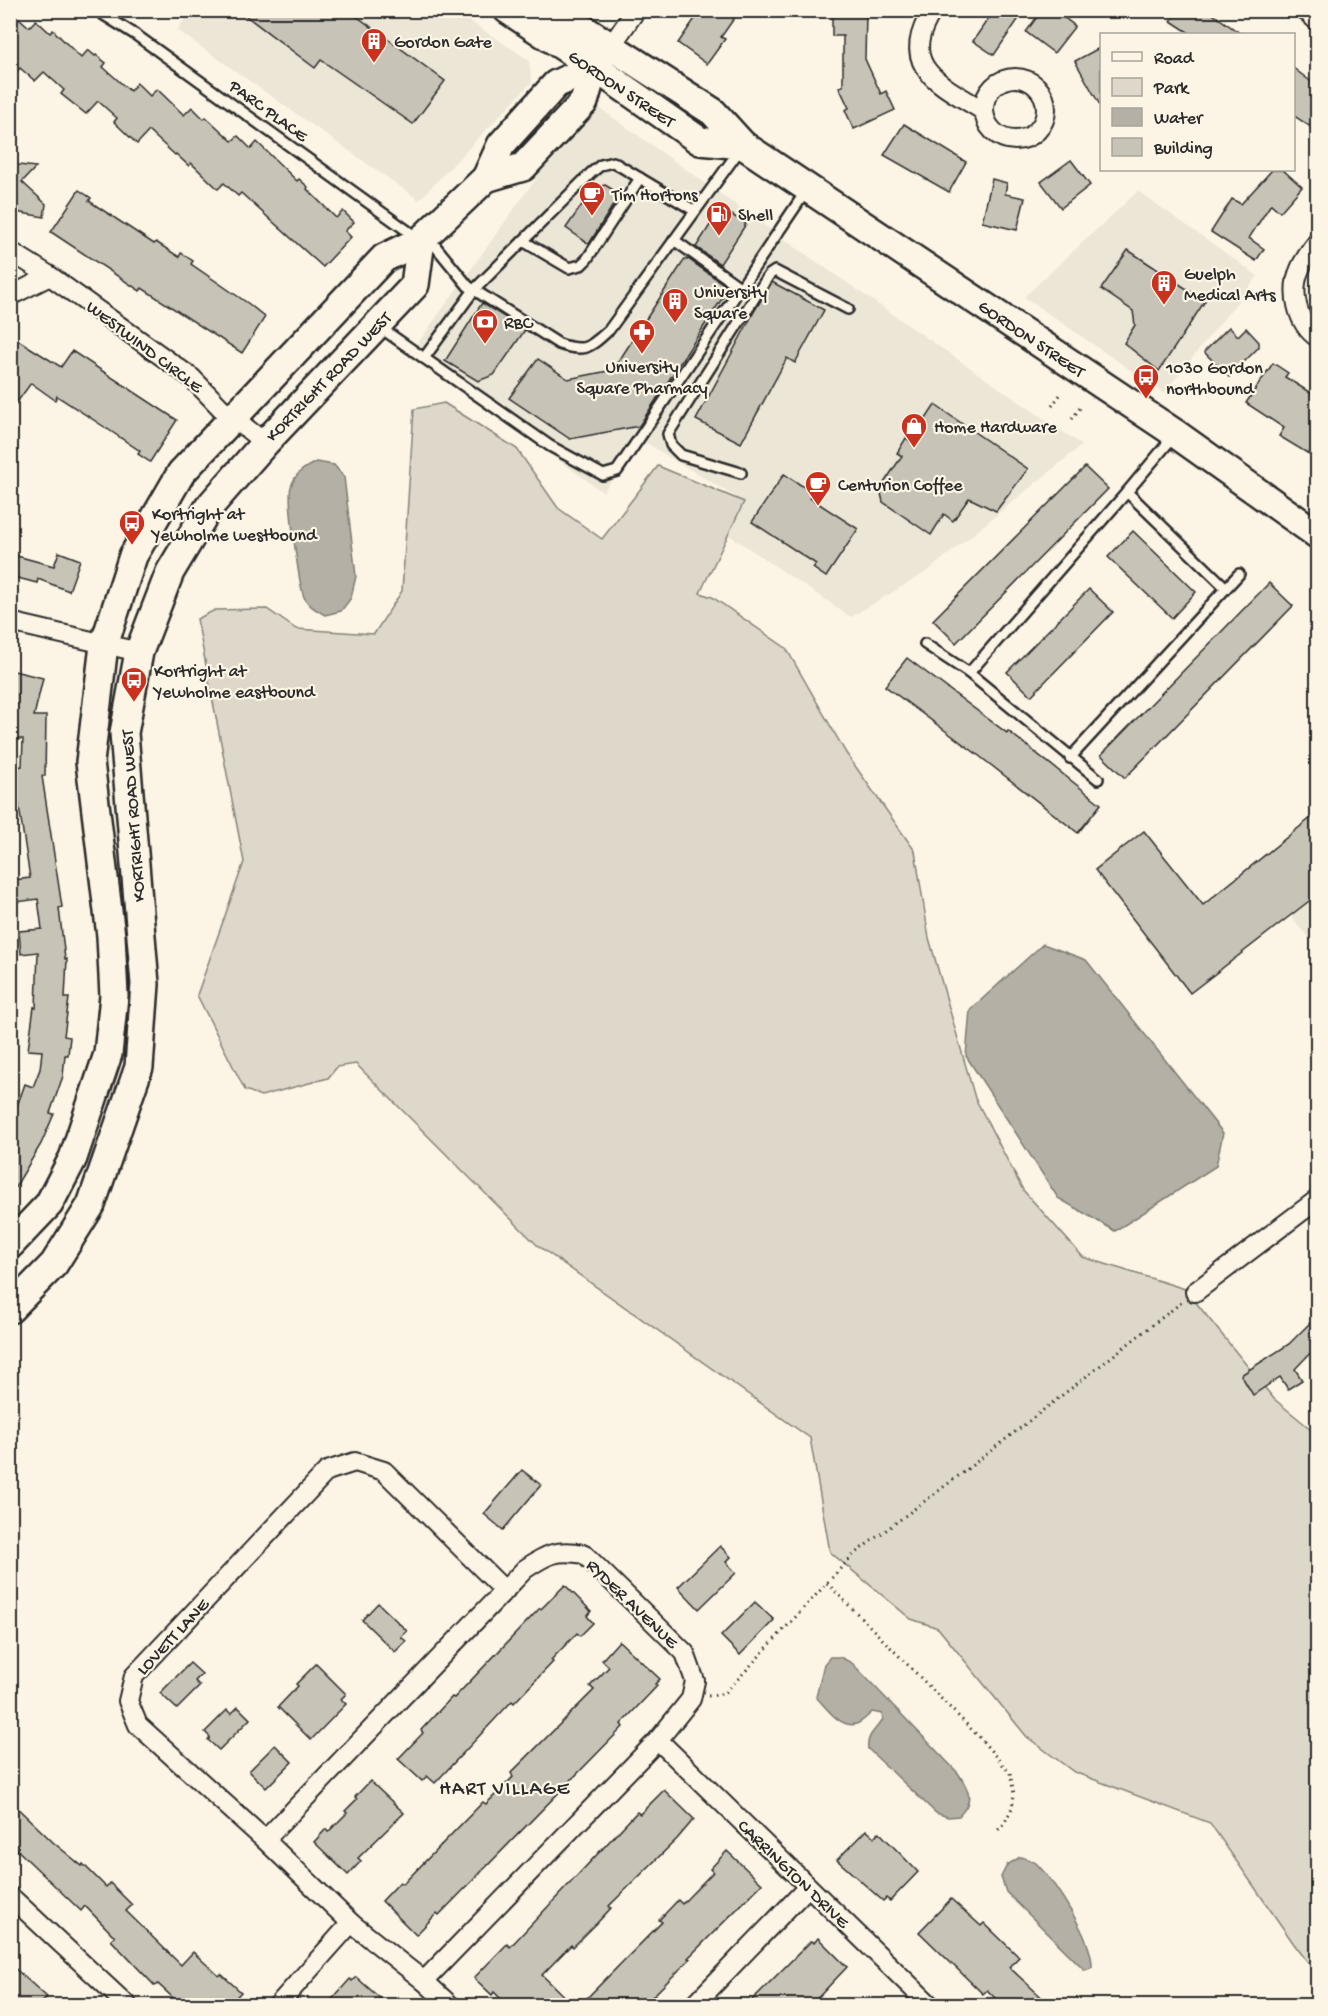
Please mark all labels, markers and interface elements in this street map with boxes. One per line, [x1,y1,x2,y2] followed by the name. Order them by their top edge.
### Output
[359,26,389,64] building icon: Gordon Gate
[394,33,492,54] place label: Gordon Gate
[1100,33,1295,171] legend
[563,47,679,134] street label: GORDON STREET
[1154,49,1195,70] text: Road
[223,76,312,148] street label: PARC PLACE
[1153,79,1190,100] text: Park
[1154,109,1204,130] text: Water
[1153,139,1213,160] text: Building
[577,179,607,217] cafe icon: Tim Hortons
[611,186,699,207] place label: Tim Hortons
[704,199,734,237] fuel station icon: Shell
[738,206,773,227] place label: Shell
[1184,265,1277,307] place label: Guelph Medical Arts
[1149,268,1179,306] building icon: Guelph Medical Arts
[694,283,767,325] place label: University Square
[660,286,690,324] building icon: University Square
[81,297,206,399] street label: WESTWIND CIRCLE
[973,297,1089,384] street label: GORDON STREET
[470,307,500,345] bank icon: RBC
[262,308,398,447] street label: KORTRIGHT ROAD WEST
[504,314,534,335] place label: RBC
[627,317,657,355] pharmacy icon: University Square Pharmacy
[576,358,708,400] place label: University Square Pharmacy
[1165,359,1263,401] place label: 1030 Gordon northbound
[1131,362,1161,400] bus stop icon: 1030 Gordon northbound
[899,411,929,449] shop icon: Home Hardware
[934,418,1057,439] place label: Home Hardware
[803,469,833,507] cafe icon: Centurion Coffee
[838,476,963,497] place label: Centurion Coffee
[150,505,318,547] place label: Kortright at Yewholme westbound
[117,508,147,546] bus stop icon: Kortright at Yewholme westbound
[152,662,316,704] place label: Kortright at Yewholme eastbound
[119,665,149,703] bus stop icon: Kortright at Yewholme eastbound
[118,728,151,903] street label: KORTRIGHT ROAD WEST
[581,1556,682,1654] street label: RYDER AVENUE
[133,1595,215,1680] street label: LOVETT LANE
[439,1779,571,1802] district label: HART VILLAGE
[732,1816,853,1934] street label: CARRINGTON DRIVE

